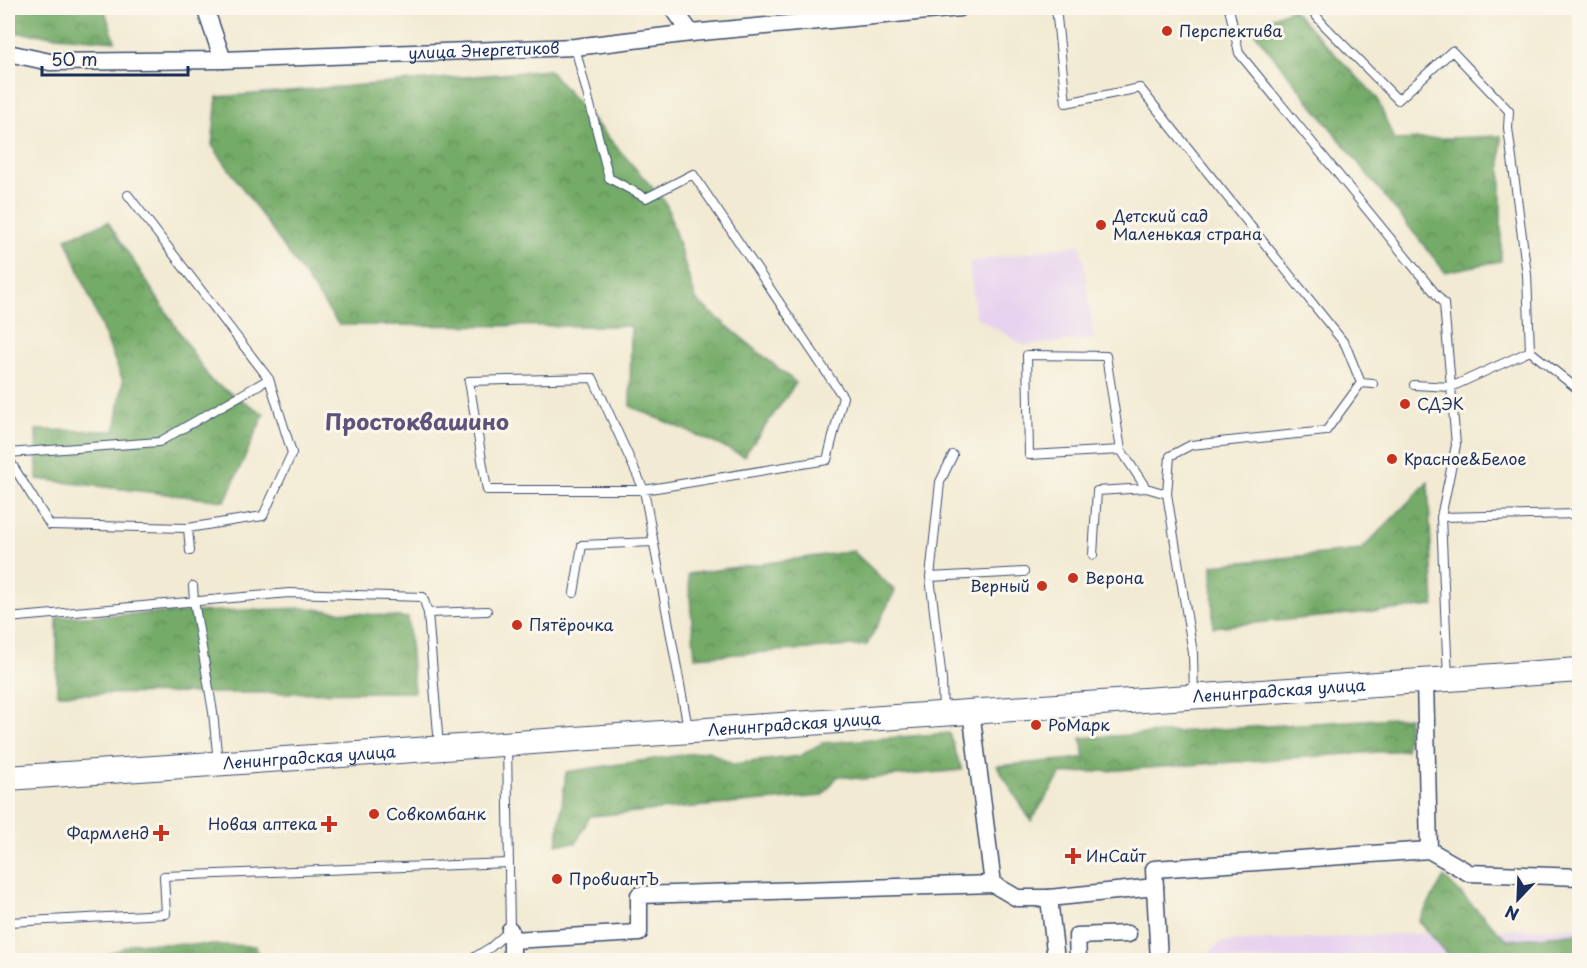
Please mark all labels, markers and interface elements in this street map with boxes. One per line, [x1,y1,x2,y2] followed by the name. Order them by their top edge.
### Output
[1179,18,1282,42] place label: Перспектива
[1160,24,1174,38] marker: Перспектива
[408,35,560,64] street label: улица Энергетиков
[42,39,188,77] scale bar
[51,45,98,72] text: 50 m
[1112,203,1262,245] place label: Детский сад Маленькая страна
[1094,218,1108,232] marker: Детский сад Маленькая страна
[1417,391,1464,415] place label: СДЭК
[1398,397,1412,411] marker: СДЭК
[325,404,509,437] district label: Простоквашино
[1404,446,1526,470] place label: Красное&Белое
[1385,452,1399,466] marker: Красное&Белое
[1085,565,1144,589] place label: Верона
[1066,571,1080,585] marker: Верона
[970,573,1030,597] place label: Верный
[1035,579,1049,593] marker: Верный
[529,612,614,636] place label: Пятёрочка
[510,618,524,632] marker: Пятёрочка
[1192,672,1366,708] street label: Ленинградская улица
[707,705,881,741] street label: Ленинградская улица
[1048,712,1110,736] place label: РоМарк
[1029,718,1043,732] marker: РоМарк
[222,738,396,774] street label: Ленинградская улица
[386,801,486,825] place label: Совкомбанк
[367,807,381,821] marker: Совкомбанк
[208,811,317,835] place label: Новая аптека
[322,817,336,831] marker: Новая аптека
[67,820,149,844] place label: Фармленд
[154,826,168,840] marker: Фармленд
[1086,843,1147,867] place label: ИнСайт
[1064,847,1082,865] marker: ИнСайт
[569,866,659,890] place label: ПровиантЪ
[1488,869,1548,929] north arrow
[550,872,564,886] marker: ПровиантЪ
[1501,900,1522,927] text: N

